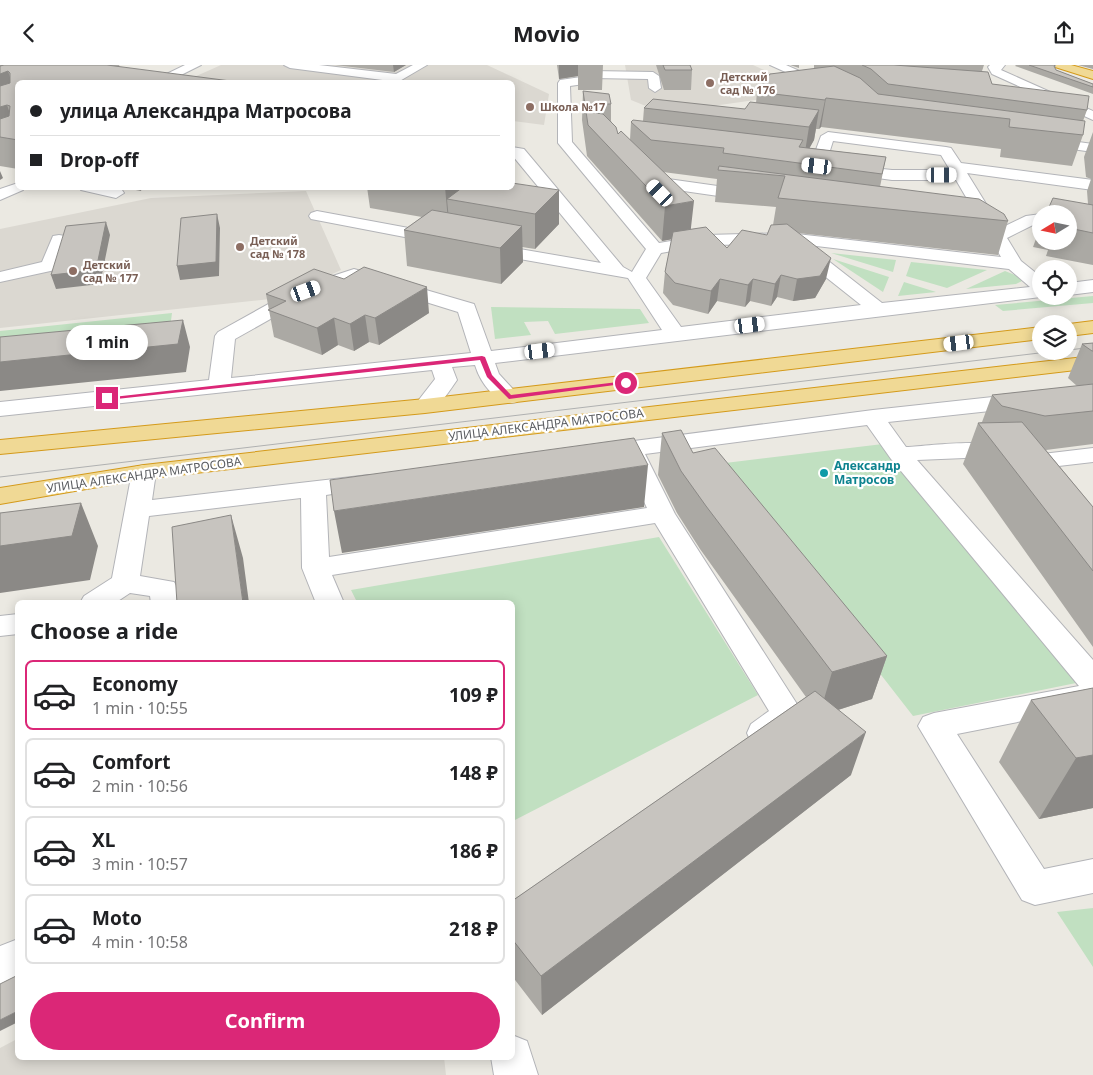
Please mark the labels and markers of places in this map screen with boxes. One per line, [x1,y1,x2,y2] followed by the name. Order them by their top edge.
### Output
[720,69,775,97] place label: Детский сад № 176
[704,77,716,89] marker: Детский сад № 176
[540,99,605,114] place label: Школа №17
[524,101,536,113] marker: Школа №17
[250,233,305,261] place label: Детский сад № 178
[234,241,246,253] marker: Детский сад № 178
[83,257,138,285] place label: Детский сад № 177
[67,265,79,277] marker: Детский сад № 177
[834,457,901,488] place label: Александр Матросов
[818,467,830,479] marker: Александр Матросов

